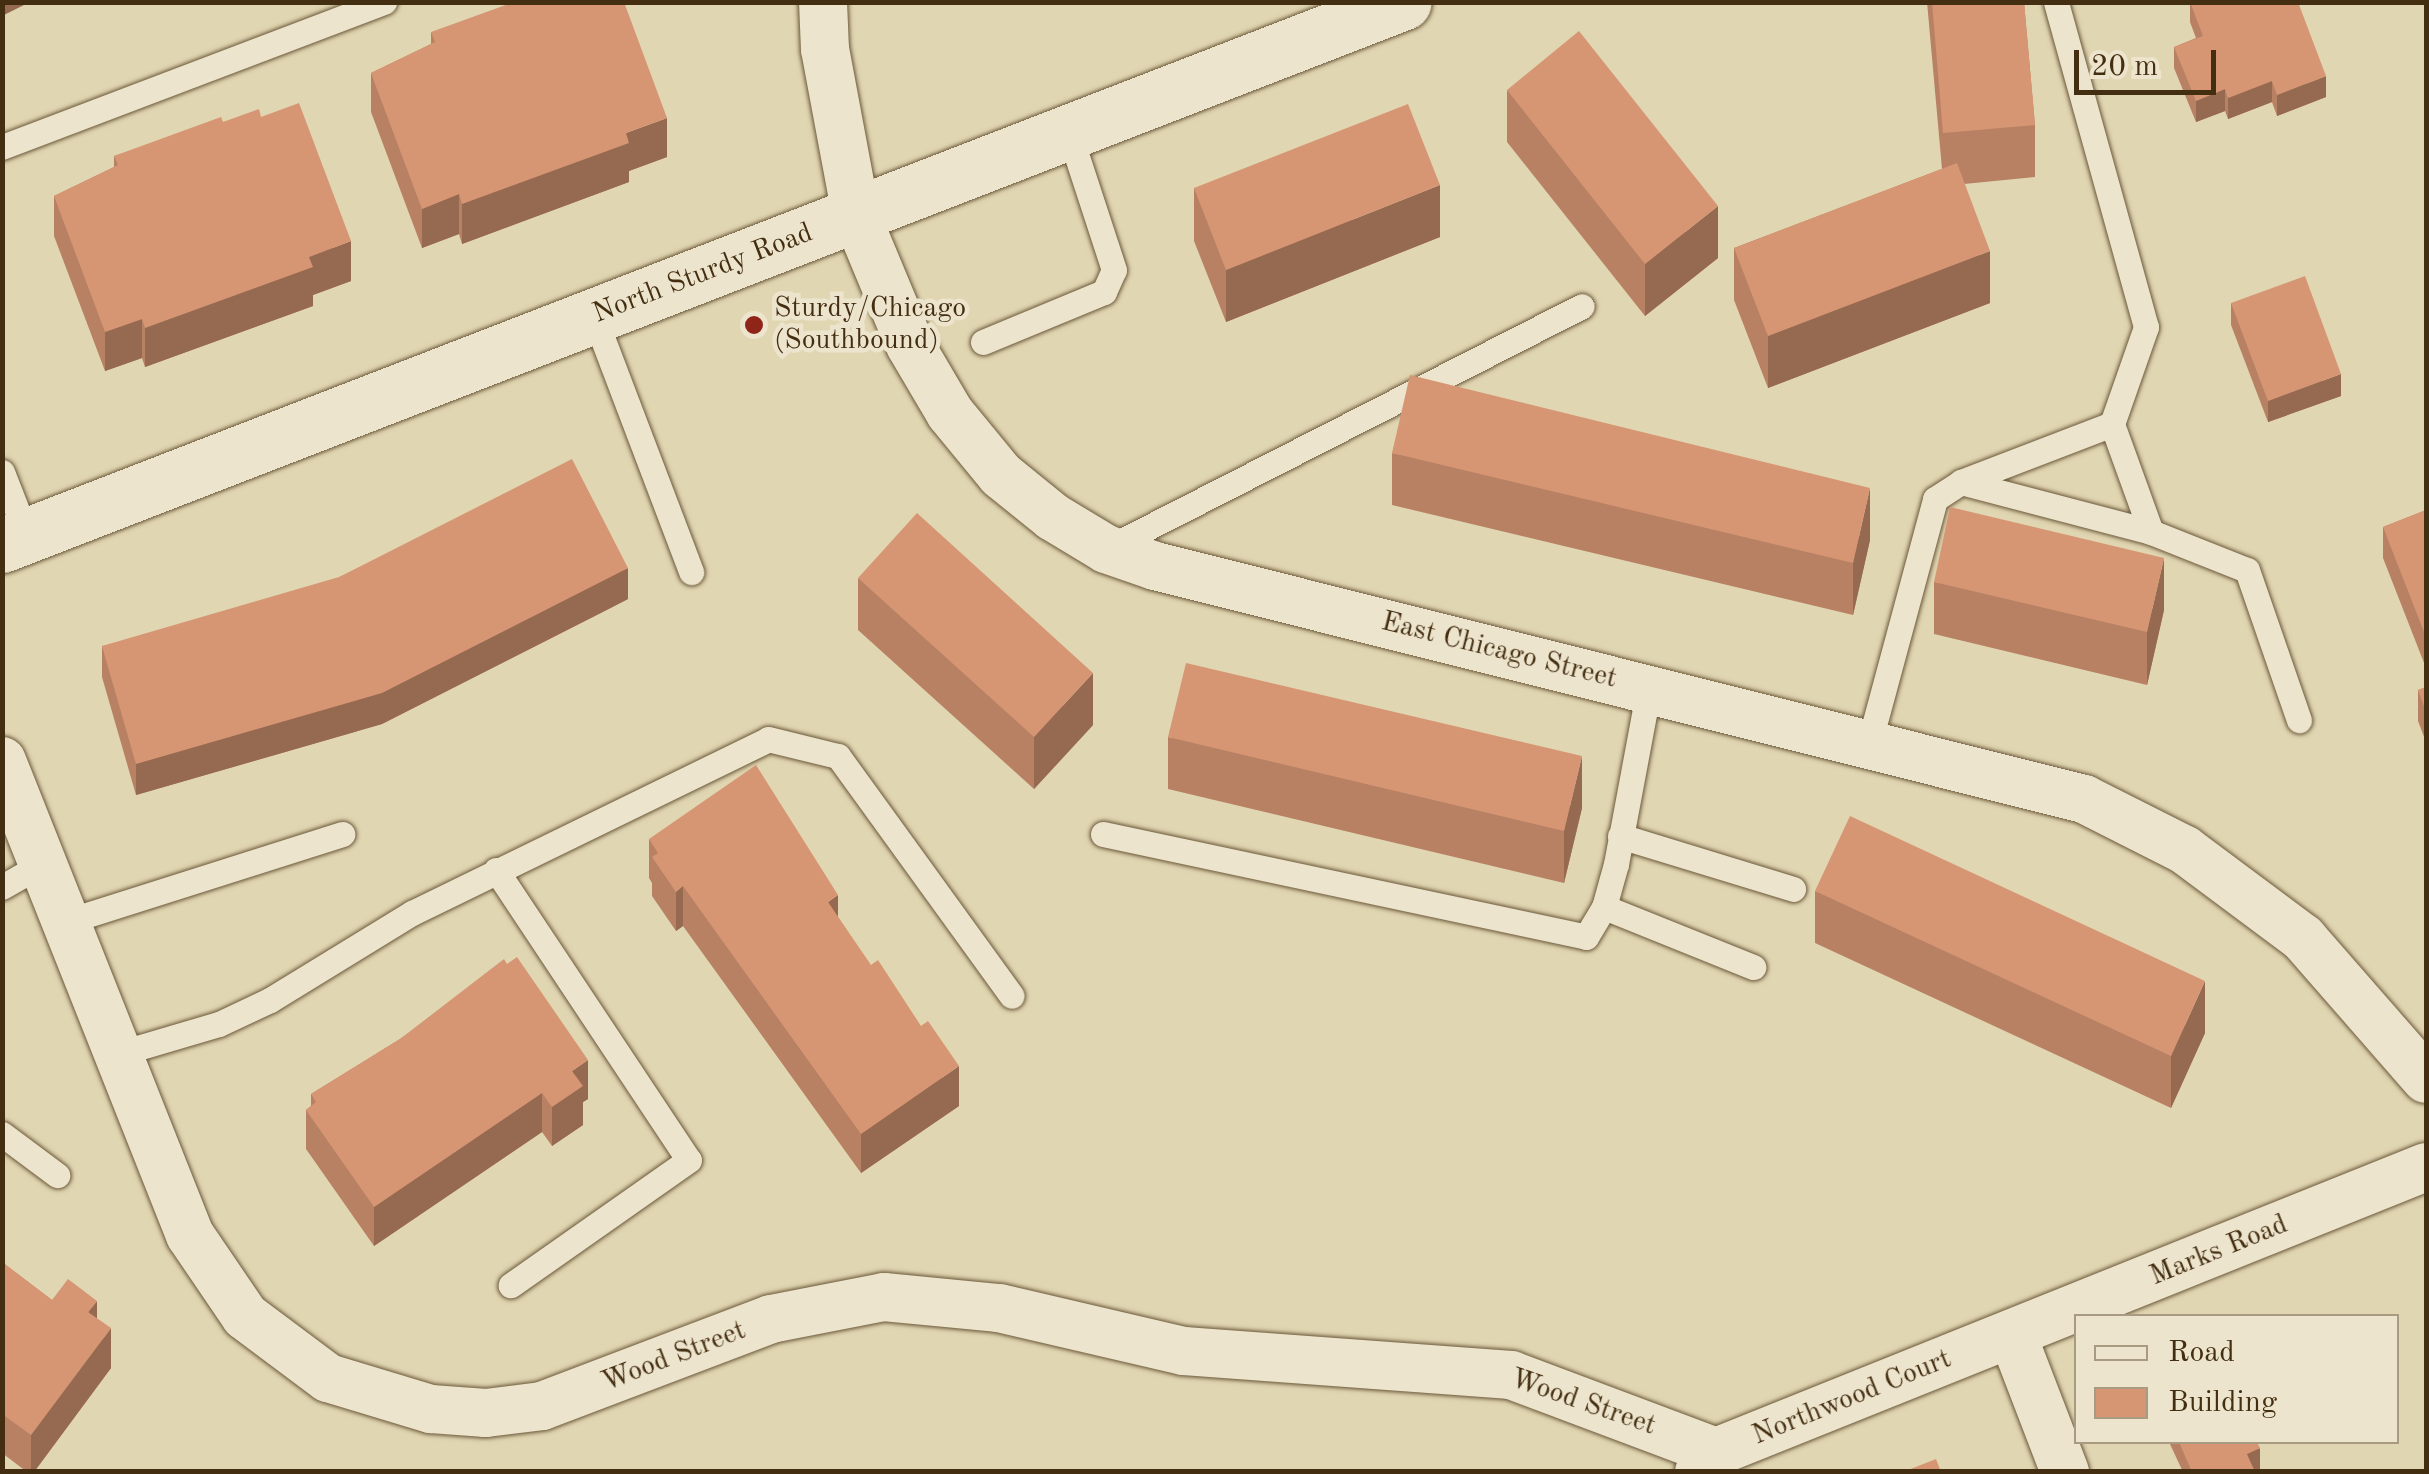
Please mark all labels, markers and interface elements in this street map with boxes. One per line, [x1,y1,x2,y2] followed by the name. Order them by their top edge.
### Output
[2079,30,2222,92] scale bar
[2091,52,2158,82] text: 20 m
[588,217,818,331] street label: North Sturdy Road
[774,292,966,358] place label: Sturdy/Chicago (Southbound)
[743,314,765,336] marker: Sturdy/Chicago (Southbound)
[1378,605,1620,697] street label: East Chicago Street
[2145,1208,2293,1294] street label: Marks Road
[597,1314,751,1400] street label: Wood Street
[2074,1314,2399,1444] legend
[2168,1338,2235,1368] text: Road
[1748,1343,1956,1453] street label: Northwood Court
[1506,1362,1660,1444] street label: Wood Street
[2168,1388,2277,1418] text: Building

